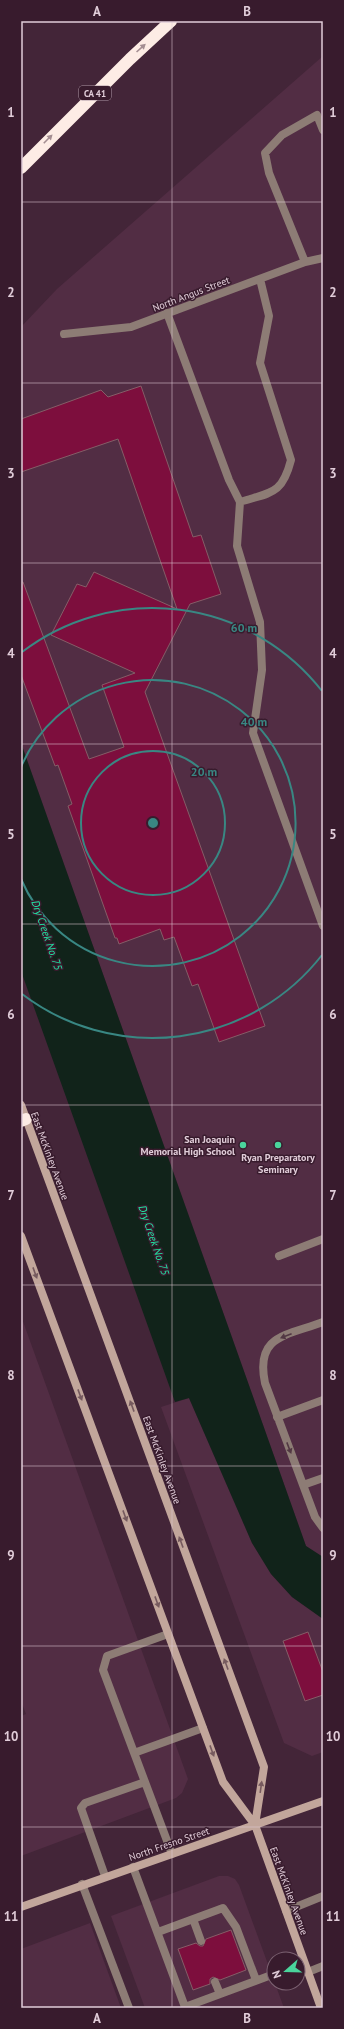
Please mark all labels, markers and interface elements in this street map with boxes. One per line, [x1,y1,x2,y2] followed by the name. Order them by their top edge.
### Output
[93,3,101,20] text: A
[243,3,251,20] text: B
[136,44,146,53] one-way arrow
[79,86,111,100] road number: CA 41
[7,104,15,121] text: 1
[329,104,337,121] text: 1
[43,134,53,144] one-way arrow
[151,273,232,315] street label: North Angus Street
[7,284,15,301] text: 2
[329,284,337,301] text: 2
[7,465,15,482] text: 3
[329,465,337,482] text: 3
[231,620,257,635] text: 60 m
[7,645,15,662] text: 4
[329,645,337,662] text: 4
[241,714,267,729] text: 40 m
[191,764,217,779] text: 20 m
[146,816,160,830] centre of rings
[7,826,15,843] text: 5
[329,826,337,843] text: 5
[28,898,66,972] water label: Dry Creek No. 75
[7,1006,15,1023] text: 6
[329,1006,337,1023] text: 6
[28,1110,72,1202] street label: East McKinley Avenue
[141,1133,235,1158] place label: San Joaquin Memorial High School
[238,1140,248,1150] marker: San Joaquin Memorial High School
[273,1140,283,1150] marker: Ryan Preparatory Seminary
[241,1151,315,1176] place label: Ryan Preparatory Seminary
[7,1187,15,1204] text: 7
[329,1187,337,1204] text: 7
[135,1203,173,1277] water label: Dry Creek No. 75
[32,1267,38,1279] one-way arrow
[280,1333,292,1339] one-way arrow
[7,1367,15,1384] text: 8
[329,1367,337,1384] text: 8
[77,1389,83,1401] one-way arrow
[128,1400,134,1412] one-way arrow
[140,1414,184,1506] street label: East McKinley Avenue
[287,1443,293,1455] one-way arrow
[123,1511,129,1523] one-way arrow
[178,1535,184,1547] one-way arrow
[7,1547,15,1564] text: 9
[329,1547,337,1564] text: 9
[154,1597,160,1609] one-way arrow
[222,1657,228,1669] one-way arrow
[4,1728,18,1745] text: 10
[326,1728,340,1745] text: 10
[209,1745,215,1757] one-way arrow
[258,1781,264,1793] one-way arrow
[127,1824,212,1864] street label: North Fresno Street
[267,1845,311,1937] street label: East McKinley Avenue
[4,1908,18,1925] text: 11
[326,1908,340,1925] text: 11
[266,1951,306,1991] north arrow
[269,1969,284,1980] text: N
[93,2010,101,2027] text: A
[243,2010,251,2027] text: B

